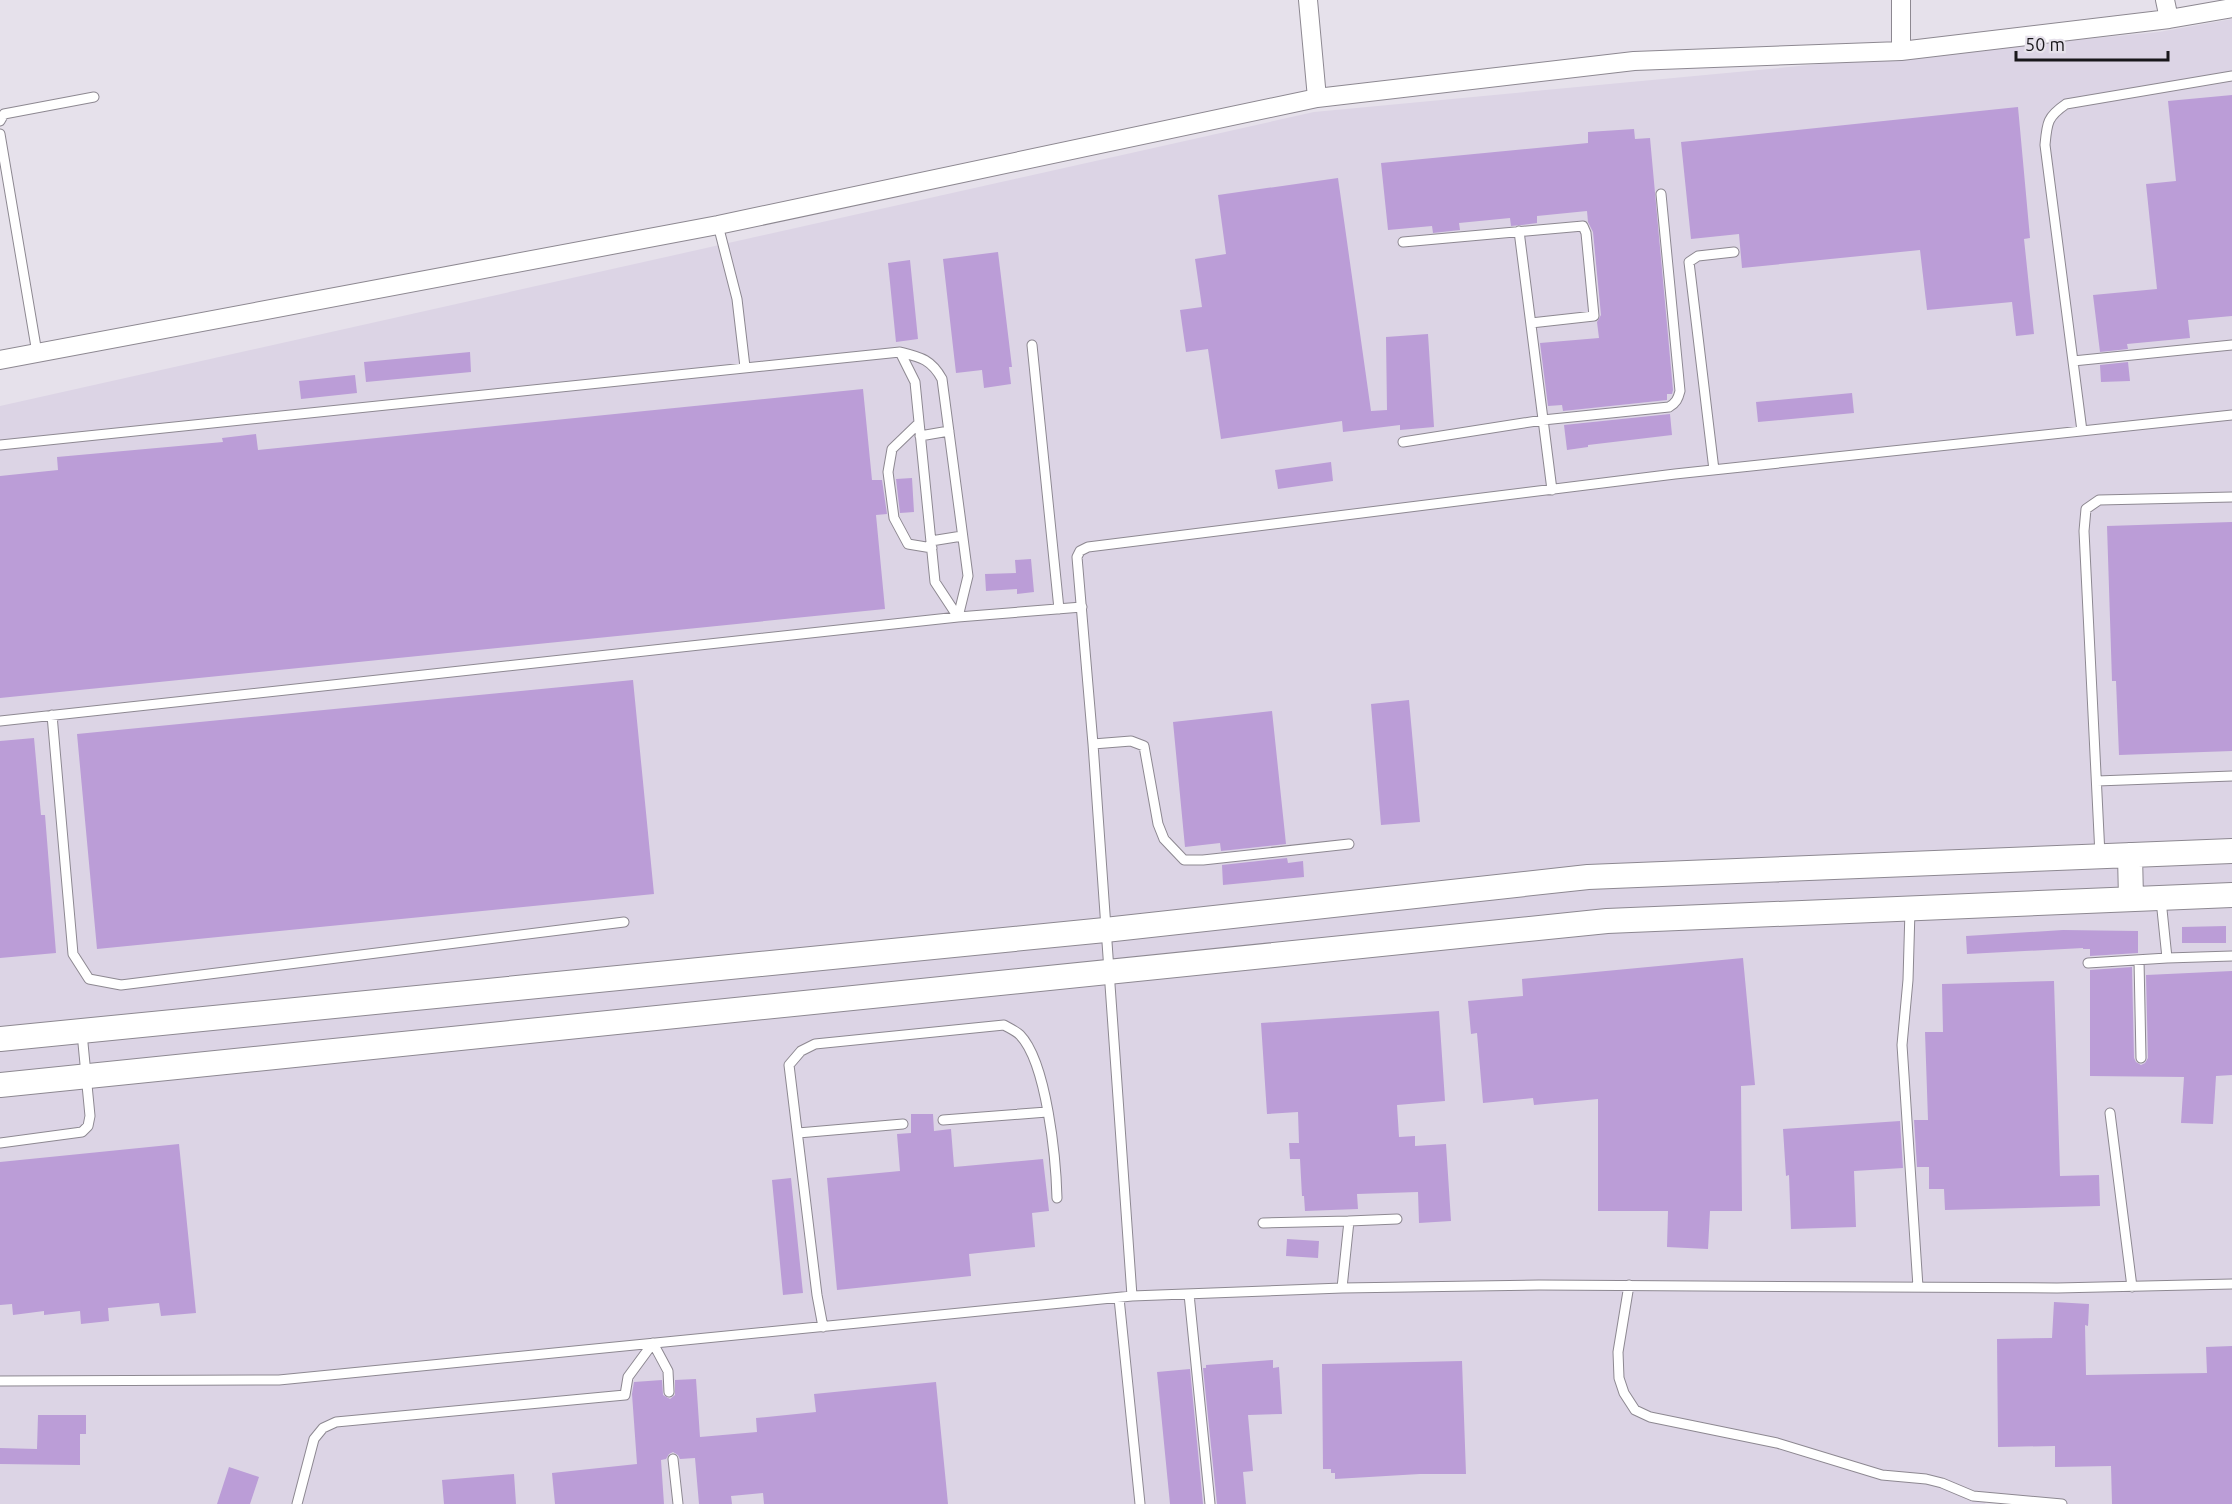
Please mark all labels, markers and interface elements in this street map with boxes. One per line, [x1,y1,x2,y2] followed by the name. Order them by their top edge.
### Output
[2016,24,2168,62] scale bar
[2025,34,2065,54] text: 50 m

